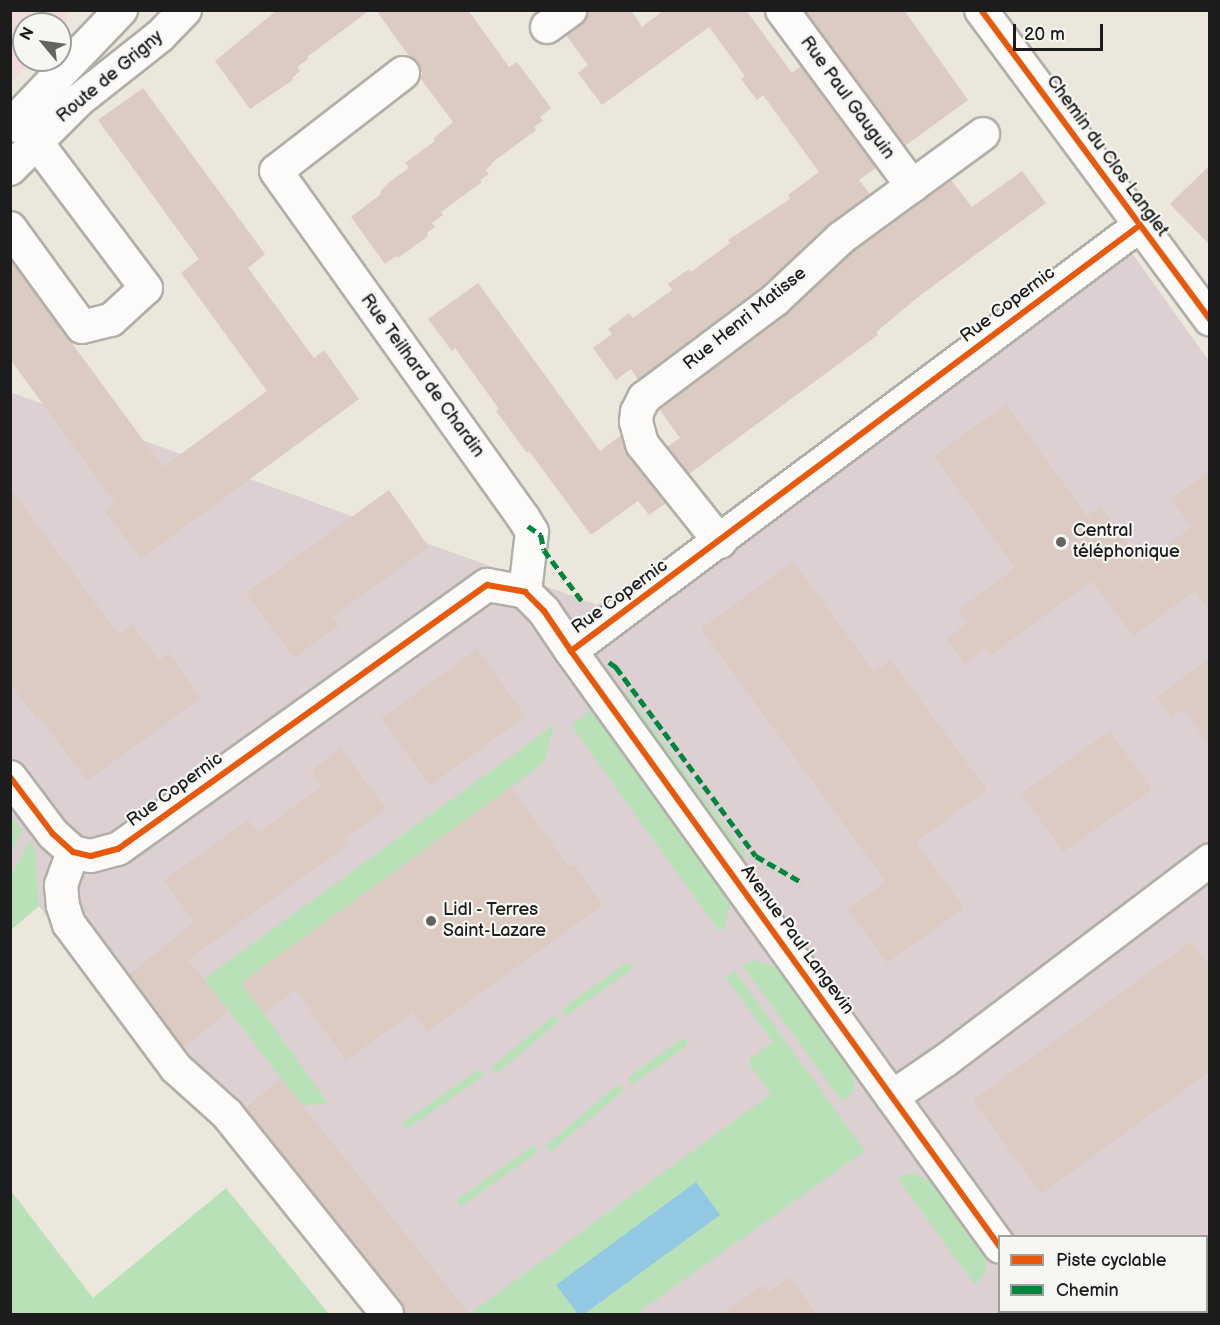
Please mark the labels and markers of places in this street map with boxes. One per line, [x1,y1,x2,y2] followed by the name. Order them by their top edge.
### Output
[1073,521,1180,564] place label: Central téléphonique
[1054,535,1068,549] marker: Central téléphonique
[443,900,546,942] place label: Lidl - Terres Saint-Lazare
[424,914,438,928] marker: Lidl - Terres Saint-Lazare

